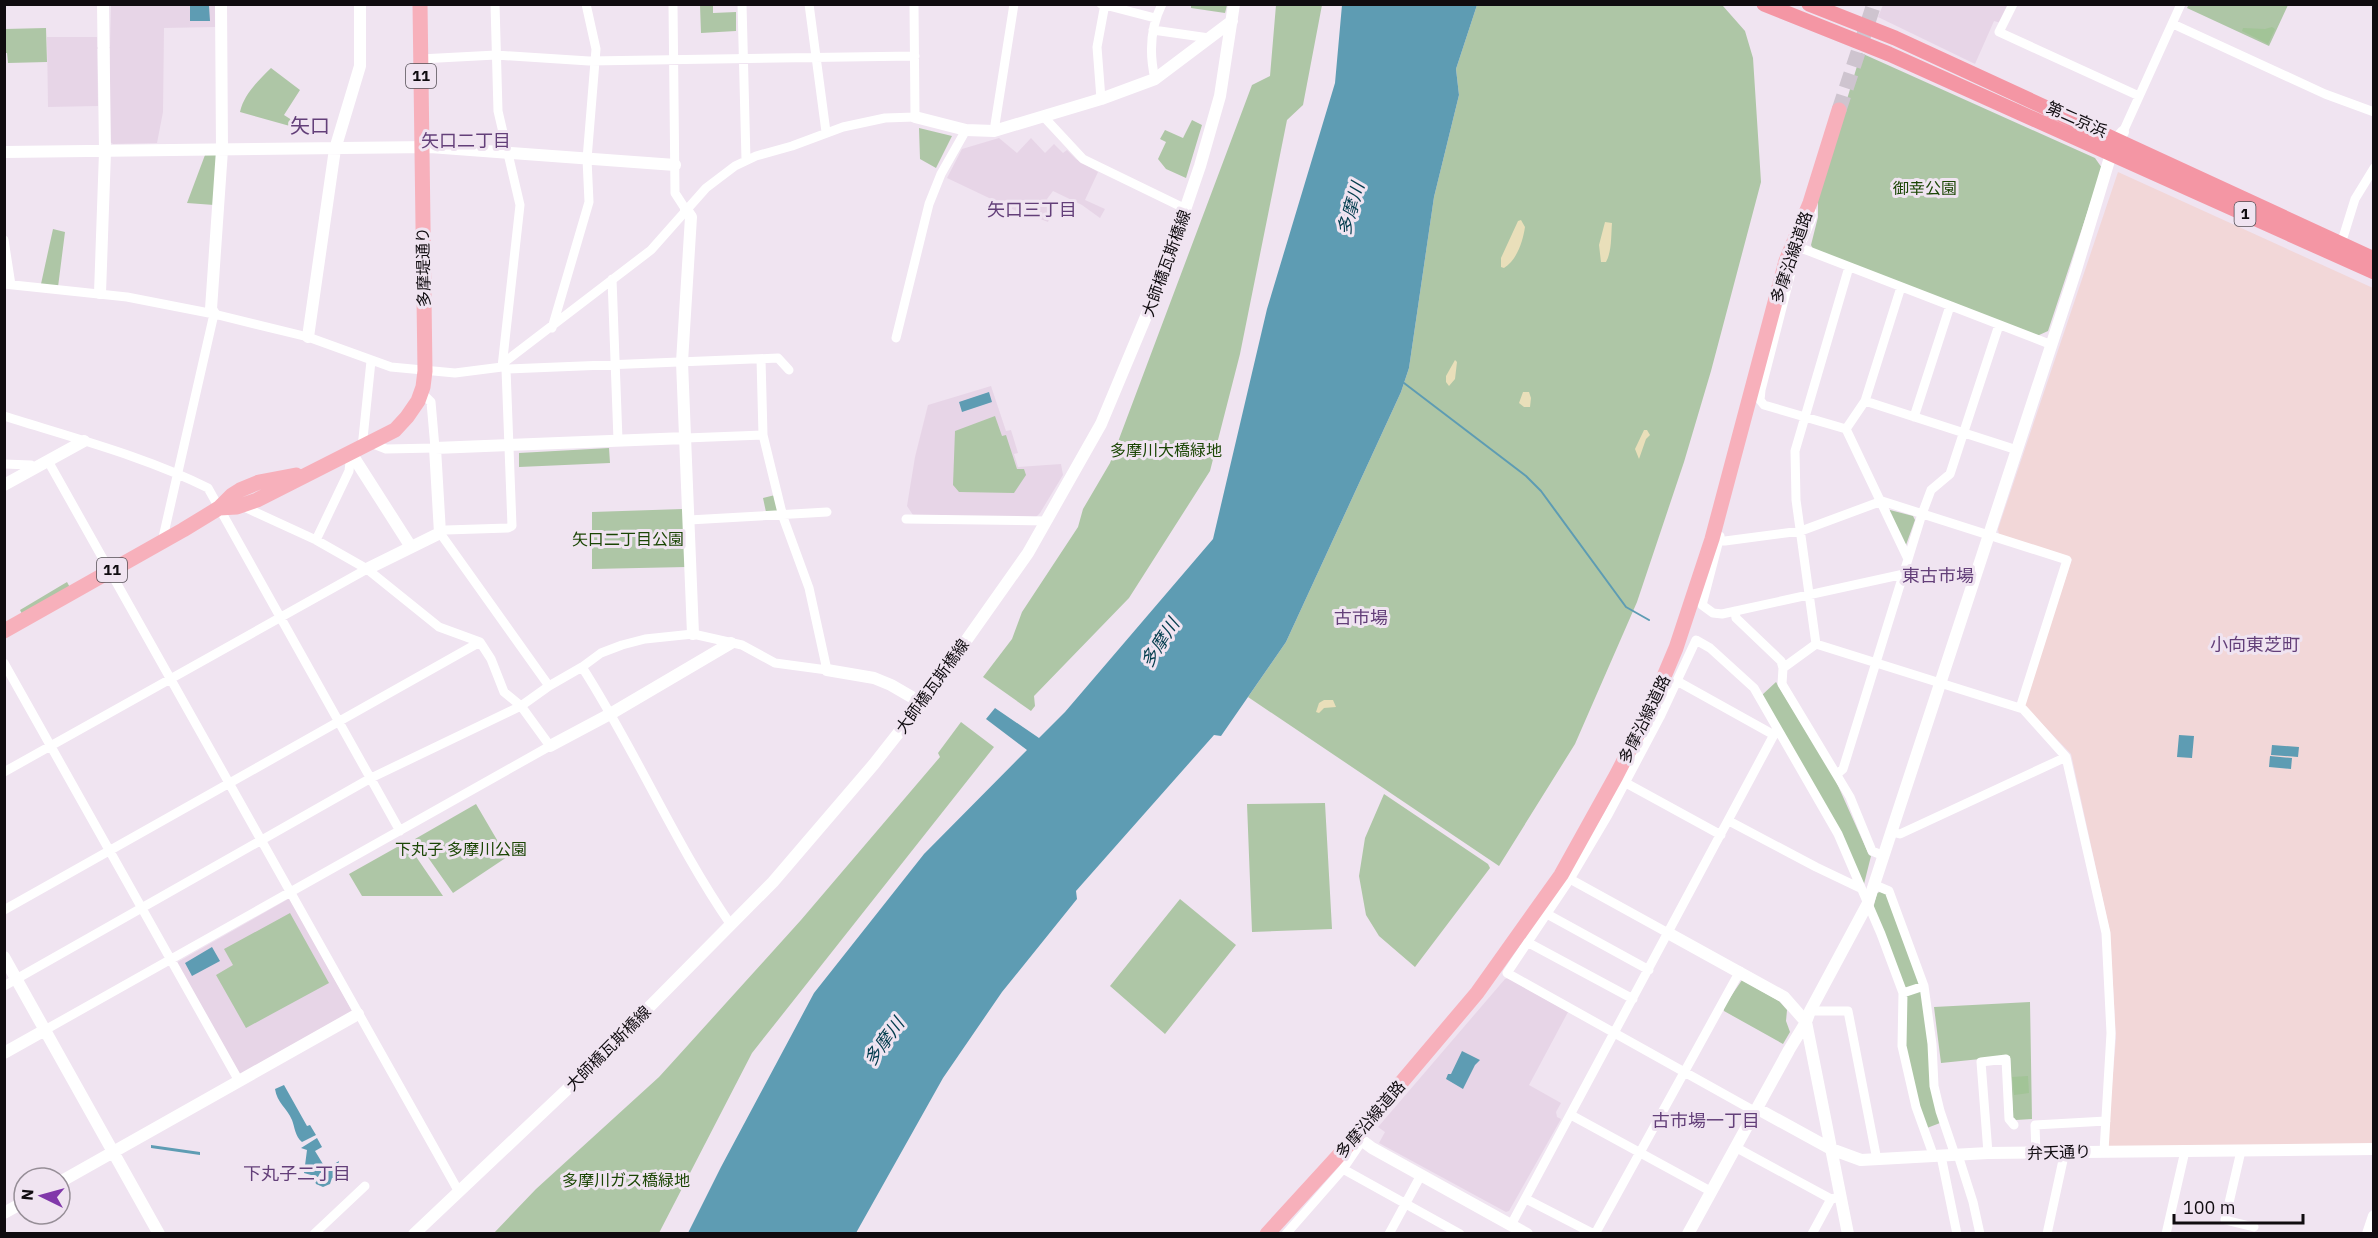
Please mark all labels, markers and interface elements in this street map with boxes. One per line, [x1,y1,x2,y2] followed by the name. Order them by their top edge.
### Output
[406,64,436,88] road number: 11
[2044,97,2110,141] street label: 第二京浜
[290,112,330,139] district label: 矢口
[421,129,511,152] district label: 矢口二丁目
[1332,178,1370,238] water label: 多摩川
[1893,178,1957,198] park label: 御幸公園
[987,198,1077,221] district label: 矢口三丁目
[2234,202,2256,226] road number: 1
[1137,207,1195,319] street label: 大師橋瓦斯橋線
[1766,208,1816,306] street label: 多摩沿線道路
[412,227,434,307] street label: 多摩堤通り
[1110,440,1222,460] park label: 多摩川大橋緑地
[572,529,684,549] park label: 矢口二丁目公園
[97,558,127,582] road number: 11
[1902,564,1974,587] district label: 東古市場
[1334,606,1388,629] district label: 古市場
[1135,612,1185,672] water label: 多摩川
[2210,633,2300,656] district label: 小向東芝町
[891,635,973,737] street label: 大師橋瓦斯橋線
[1614,671,1674,767] street label: 多摩沿線道路
[395,839,527,859] park label: 下丸子 多摩川公園
[561,1001,655,1095] street label: 大師橋瓦斯橋線
[858,1011,910,1070] water label: 多摩川
[1331,1076,1409,1162] street label: 多摩沿線道路
[1652,1109,1760,1132] district label: 古市場一丁目
[2027,1141,2091,1163] street label: 弁天通り
[243,1162,351,1185] district label: 下丸子二丁目
[12,1166,72,1226] north arrow
[562,1170,690,1190] park label: 多摩川ガス橋緑地
[2174,1187,2303,1225] scale bar
[17,1188,38,1201] text: N
[2183,1196,2235,1219] text: 100 m

